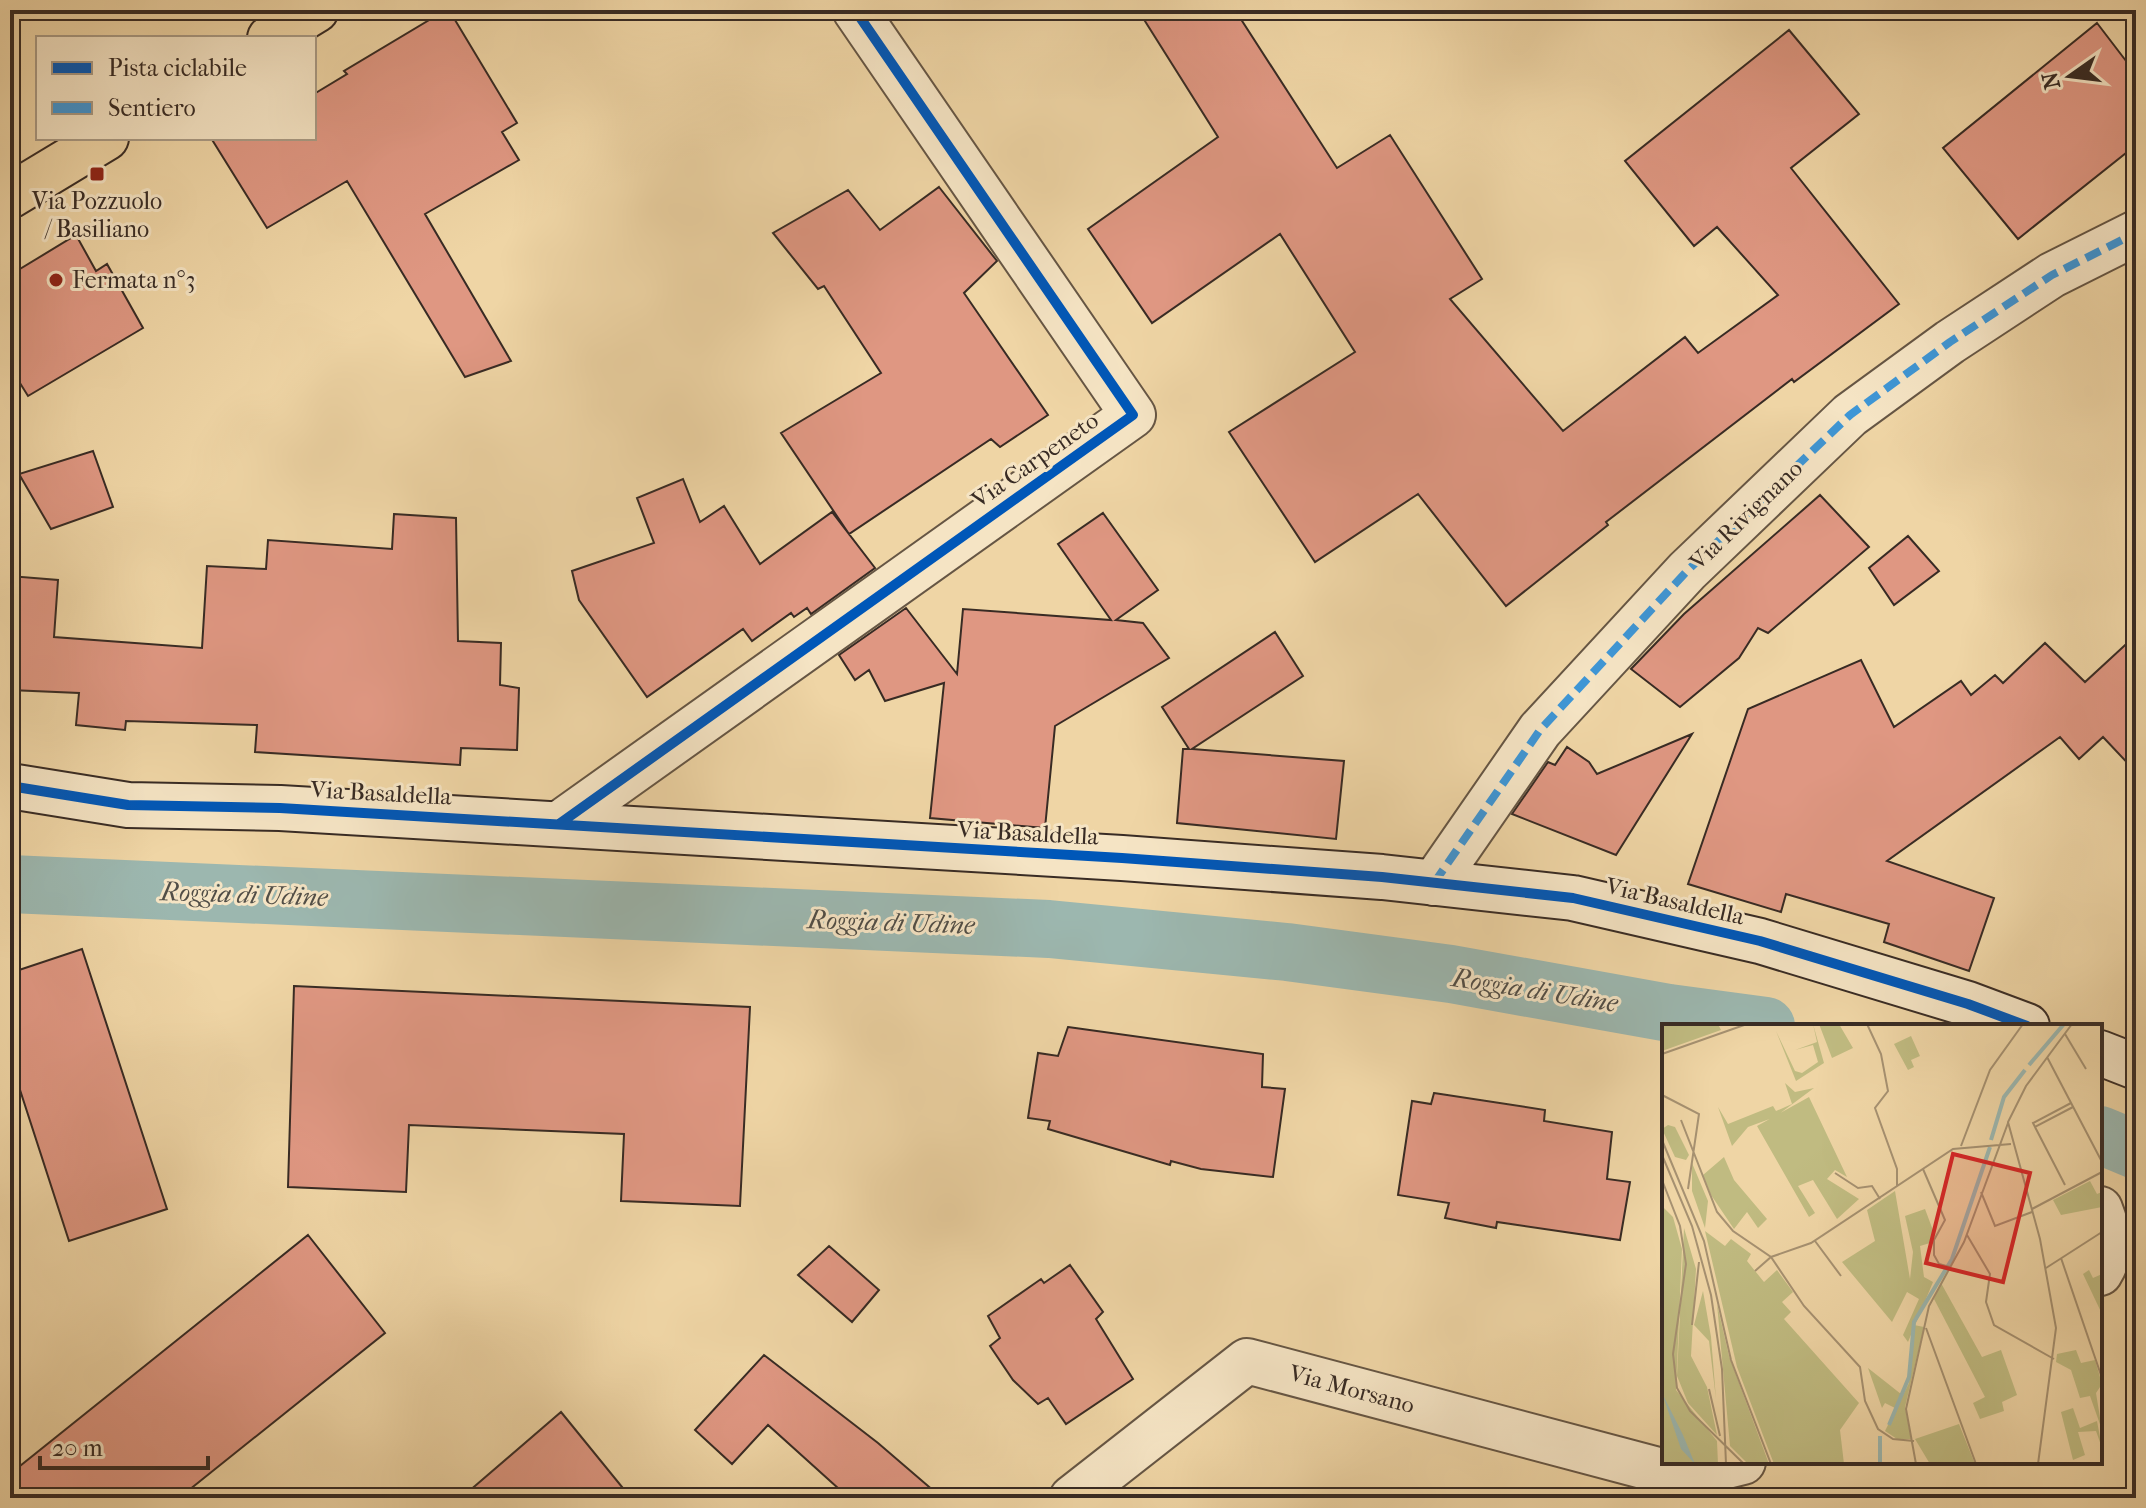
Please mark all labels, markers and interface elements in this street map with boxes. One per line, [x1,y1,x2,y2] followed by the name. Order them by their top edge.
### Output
[36,36,316,140] legend
[2030,36,2110,116] north arrow
[108,54,247,82] text: Pista ciclabile
[2037,69,2066,92] text: N
[108,94,196,122] text: Sentiero
[88,165,106,183] marker: Via Pozzuolo / Basiliano
[31,187,162,243] place label: Via Pozzuolo / Basiliano
[72,266,195,294] place label: Fermata n°3
[47,271,65,289] marker: Fermata n°3
[965,406,1104,515] street label: Via Carpeneto
[1683,454,1808,576] street label: Via Rivignano
[309,775,453,811] street label: Via Basaldella
[956,815,1100,851] street label: Via Basaldella
[1602,871,1748,931] street label: Via Basaldella
[158,876,330,913] water label: Roggia di Udine
[805,904,977,941] water label: Roggia di Udine
[1448,962,1621,1019] water label: Roggia di Udine
[1662,1024,2102,1464] inset map
[1285,1359,1418,1419] street label: Via Morsano
[40,1420,208,1470] scale bar
[52,1434,103,1462] text: 20 m

